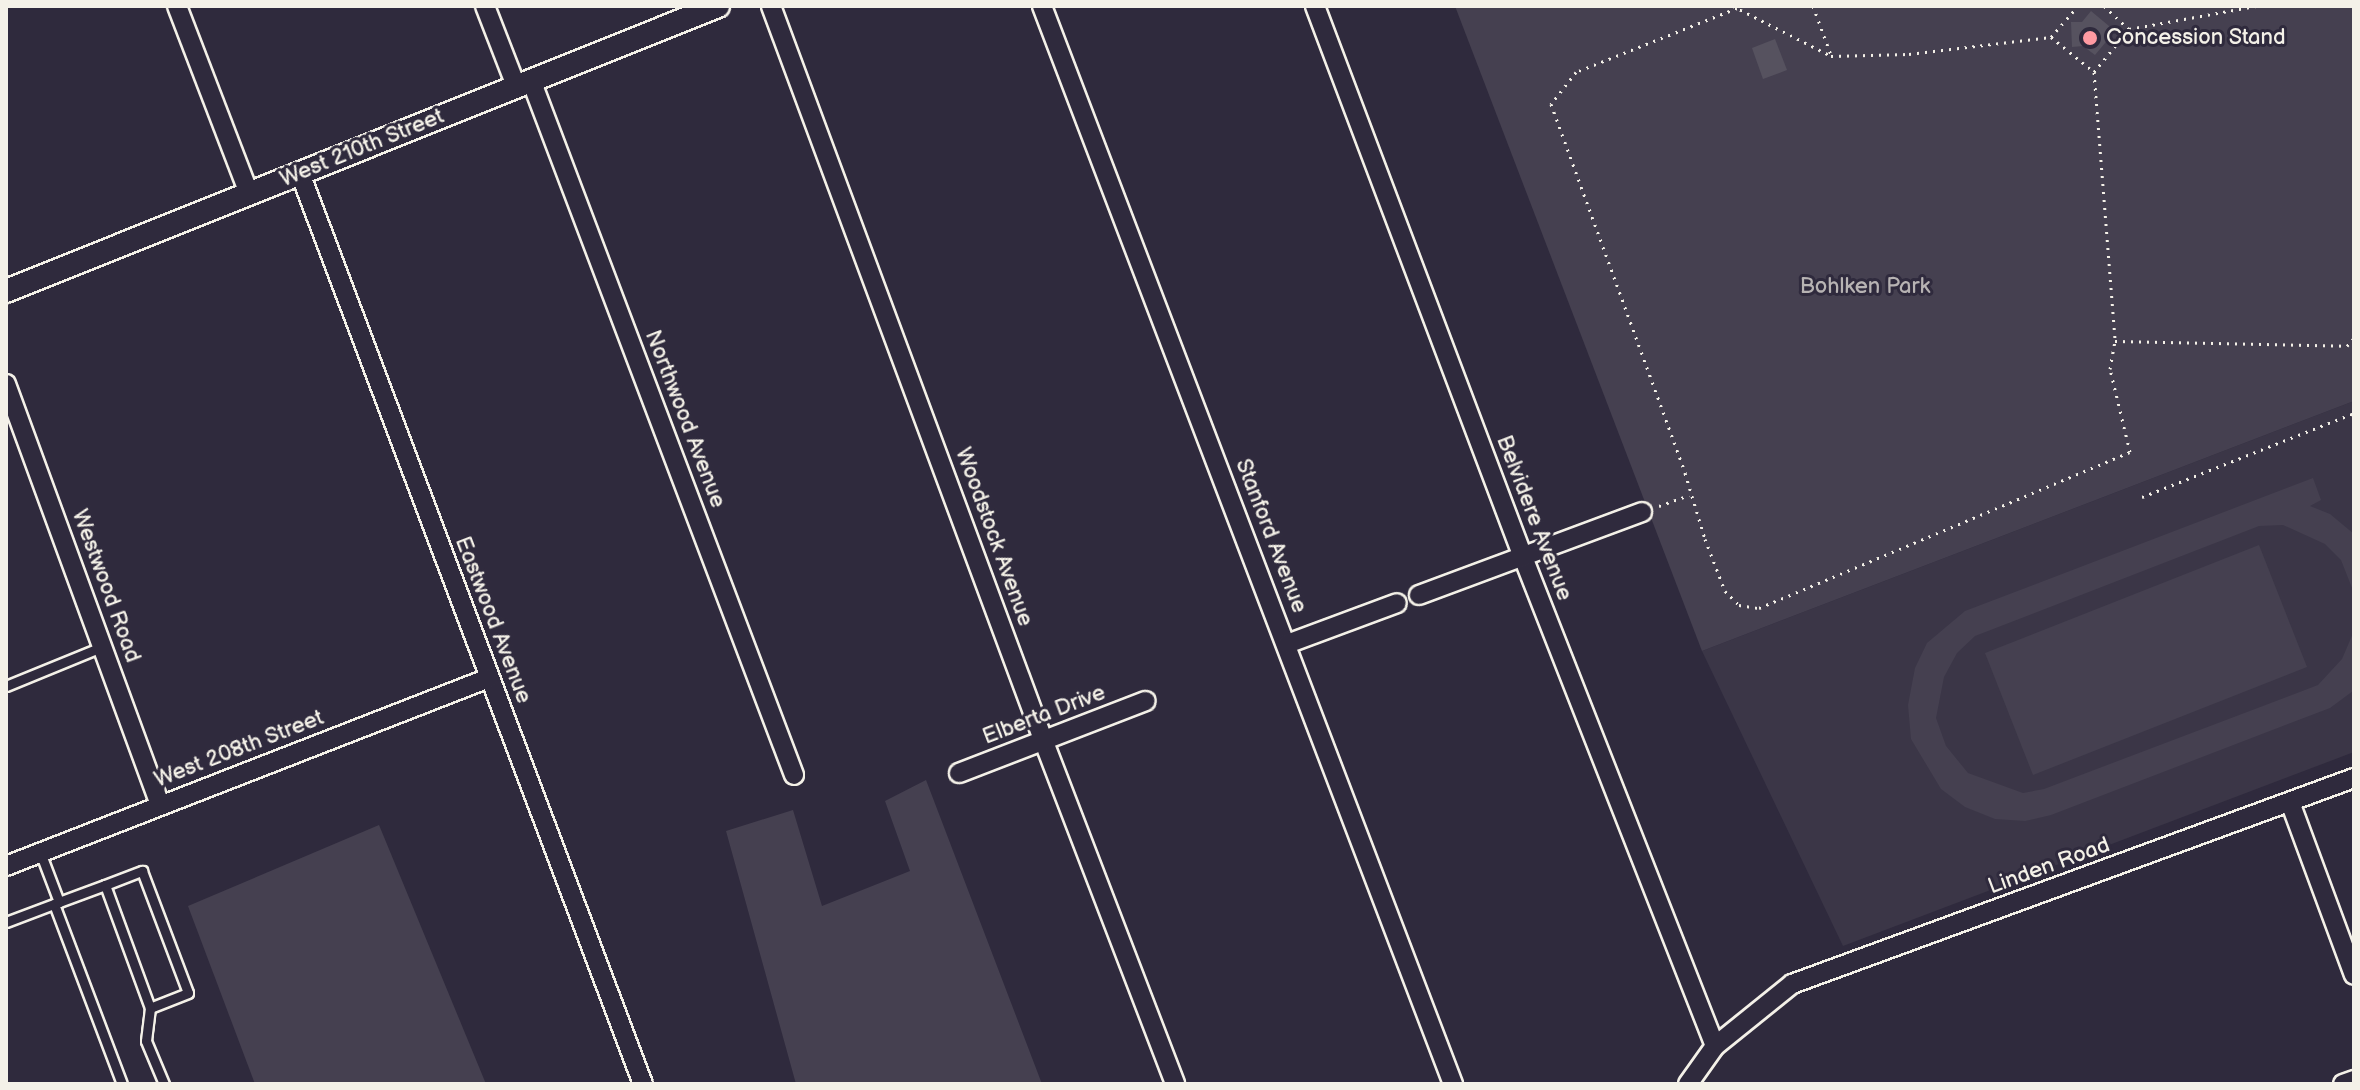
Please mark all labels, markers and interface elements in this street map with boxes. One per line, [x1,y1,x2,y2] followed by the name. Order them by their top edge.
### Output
[2106,25,2286,51] place label: Concession Stand
[2081,29,2099,47] marker: Concession Stand
[276,103,448,193] street label: West 210th Street
[1800,274,1930,300] park label: Bohlken Park
[639,327,731,511] street label: Northwood Avenue
[1490,432,1578,604] street label: Belvidere Avenue
[949,444,1039,630] street label: Woodstock Avenue
[1230,455,1312,617] street label: Stanford Avenue
[66,506,146,666] street label: Westwood Road
[449,533,537,707] street label: Eastwood Avenue
[979,680,1109,750] street label: Elberta Drive
[151,705,327,793] street label: West 208th Street
[1985,832,2113,900] street label: Linden Road

